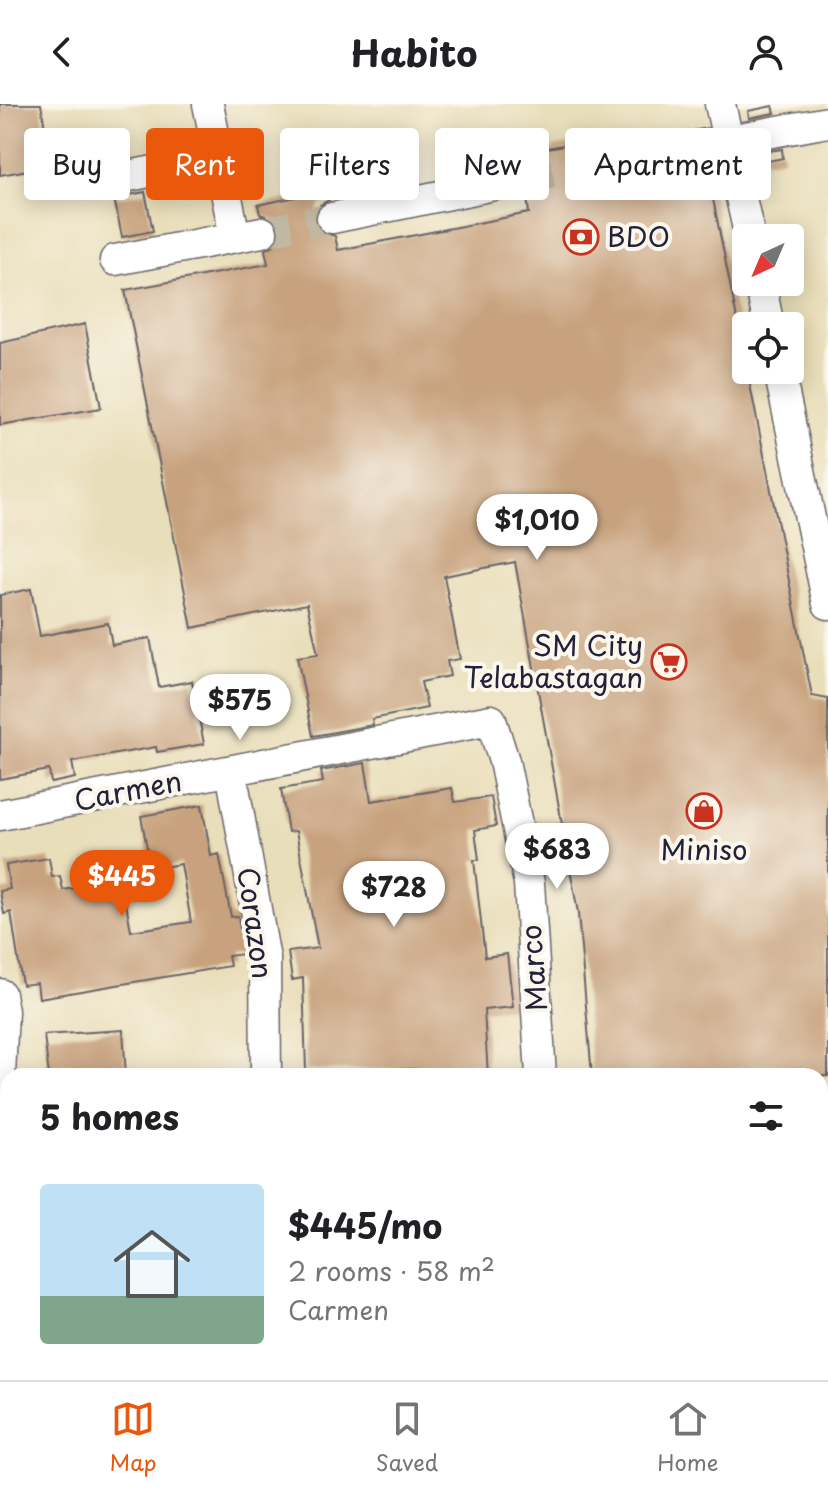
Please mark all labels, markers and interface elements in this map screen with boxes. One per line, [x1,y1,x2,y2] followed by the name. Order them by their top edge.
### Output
[350,25,478,79] text: Habito
[40,30,84,74] icon: back
[744,30,788,74] icon: person
[24,128,130,200] chip: Buy
[146,128,264,200] chip: Rent
[280,128,419,200] chip: Filters
[435,128,549,200] chip: New
[565,128,771,200] chip: Apartment
[607,214,670,257] place label: BDO
[562,218,600,256] bank icon: BDO
[732,224,804,296] north arrow
[732,224,804,384] map controls
[732,312,804,384] button: locate
[472,494,602,562] pin: $1,010
[495,500,579,539] text: $1,010
[463,623,643,698] place label: SM City Telabastagan
[650,643,688,681] supermarket icon: SM City Telabastagan
[193,674,287,742] pin: $575
[208,680,272,719] text: $575
[70,758,185,821] street label: Carmen
[685,792,723,830] shop icon: Miniso
[510,823,604,891] pin: $683
[660,827,748,870] place label: Miniso
[523,829,591,868] text: $683
[75,850,169,918] pin: $445
[88,856,156,895] text: $445
[347,861,441,929] pin: $728
[227,864,286,981] street label: Corazon
[361,867,427,906] text: $728
[508,923,557,1013] street label: Marco
[40,1090,179,1142] text: 5 homes
[744,1094,788,1138] icon: filters
[288,1199,442,1251] text: $445/mo
[104,1216,200,1312] icon: home
[288,1251,495,1290] text: 2 rooms · 58 m²
[288,1290,389,1329] text: Carmen
[110,1397,157,1478] tab: Map
[376,1397,438,1478] tab: Saved
[657,1397,718,1478] tab: Home

